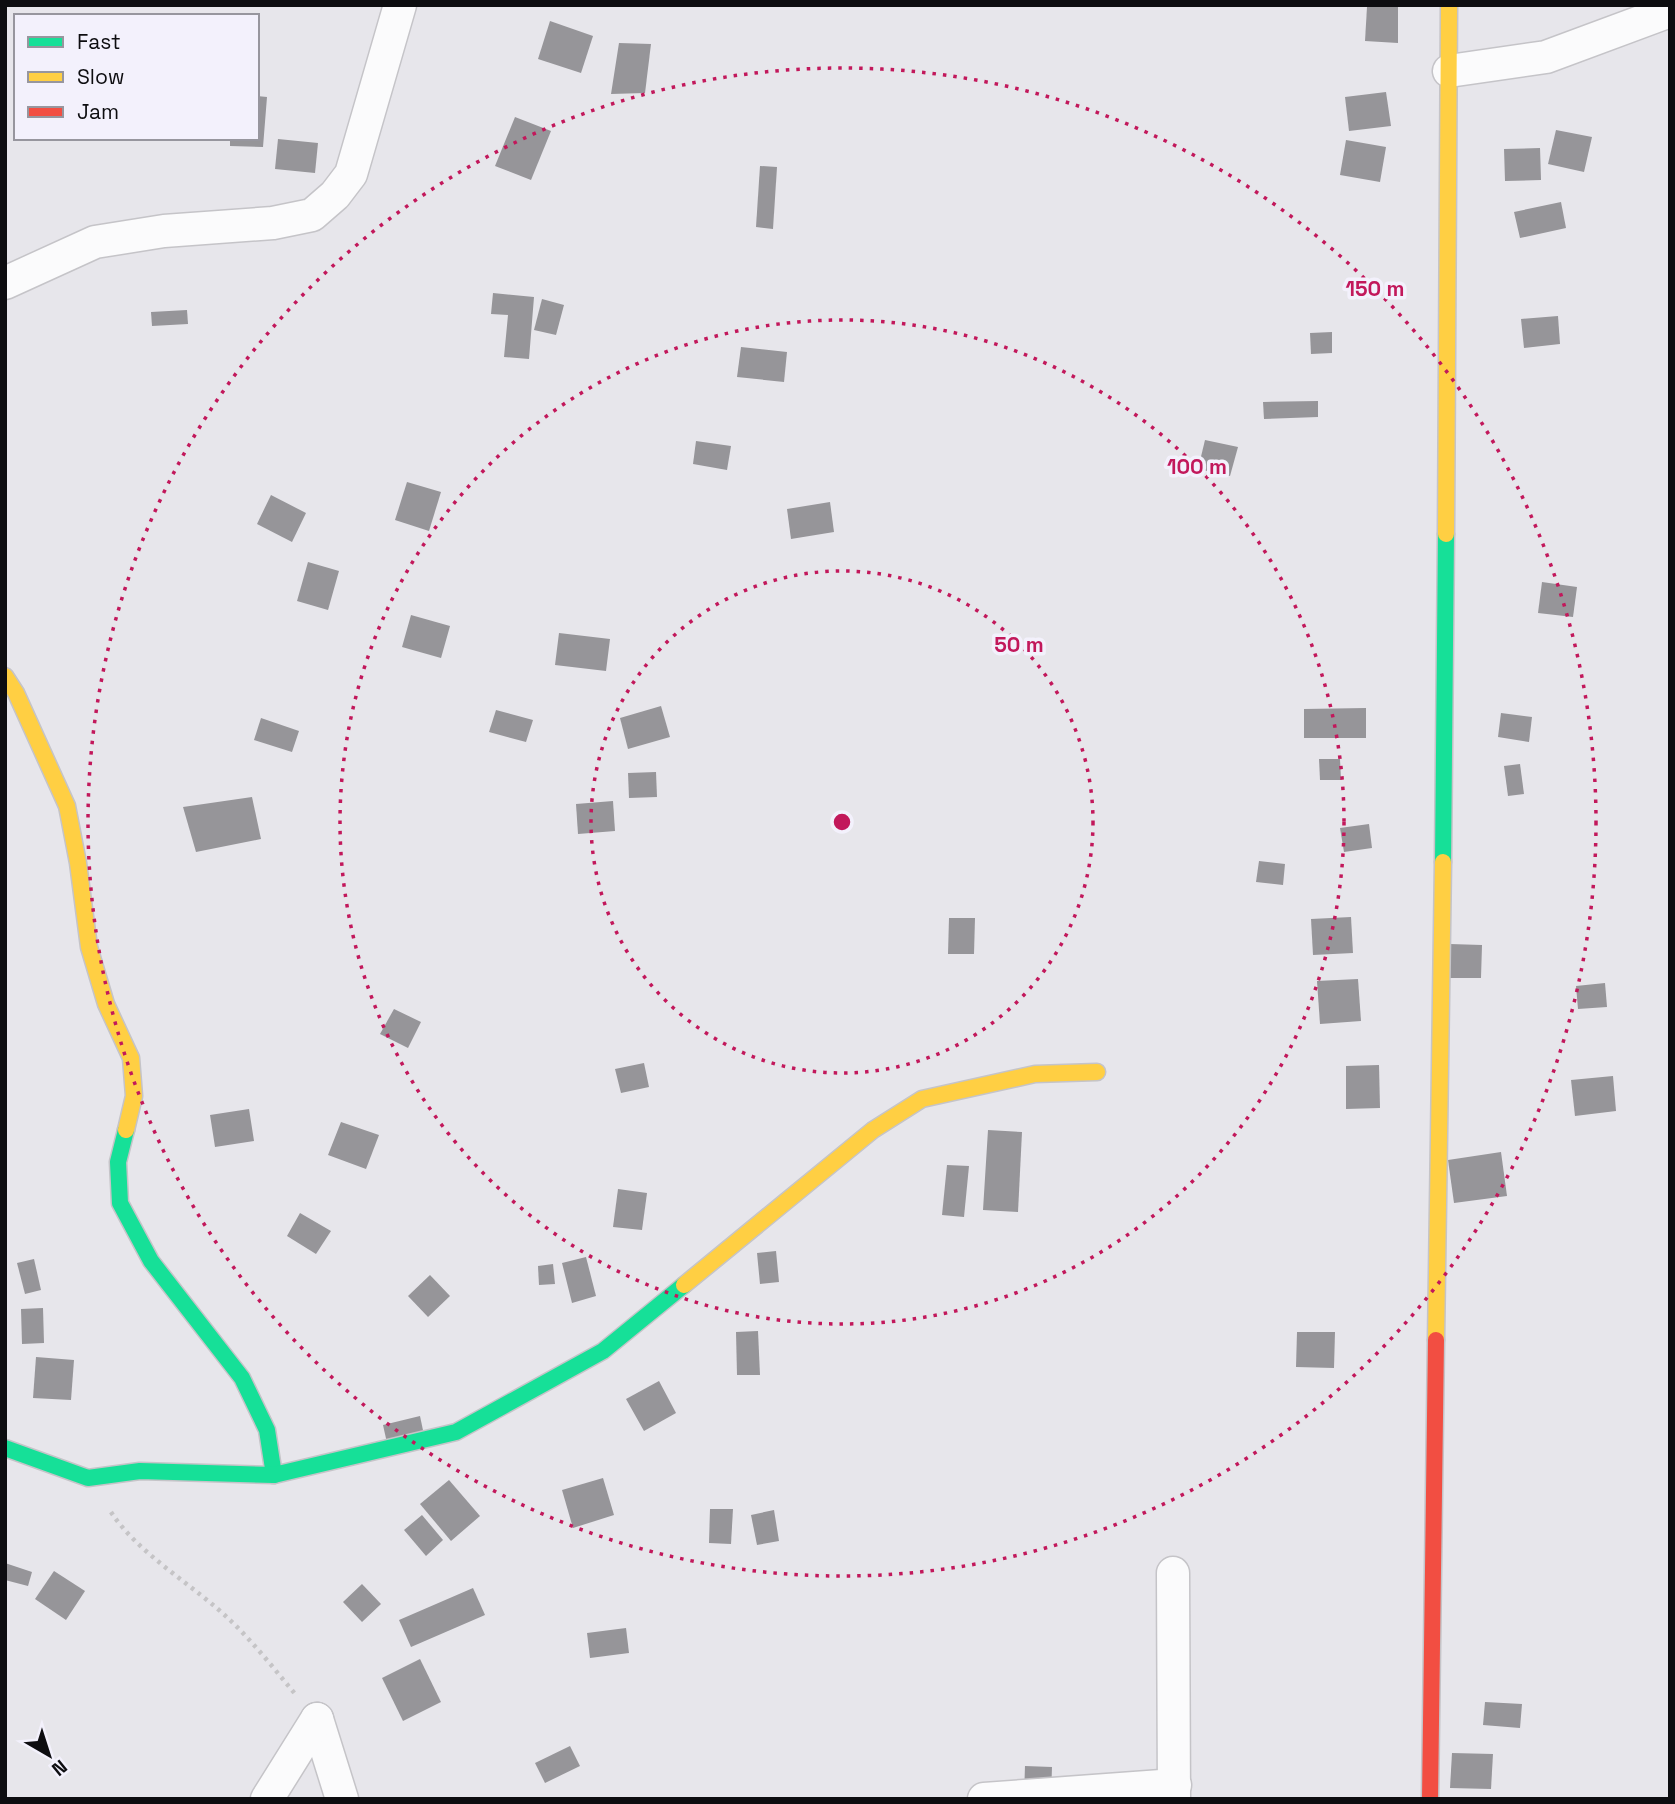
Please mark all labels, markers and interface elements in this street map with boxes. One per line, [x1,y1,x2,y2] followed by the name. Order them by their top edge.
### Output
[14,14,259,140] legend
[77,28,121,55] text: Fast
[77,63,125,90] text: Slow
[77,98,119,125] text: Jam
[1346,275,1404,302] text: 150 m
[1167,453,1227,480] text: 100 m
[994,631,1044,658] text: 50 m
[830,810,854,834] centre of rings
[14,1720,84,1790] north arrow
[47,1754,72,1782] text: N

